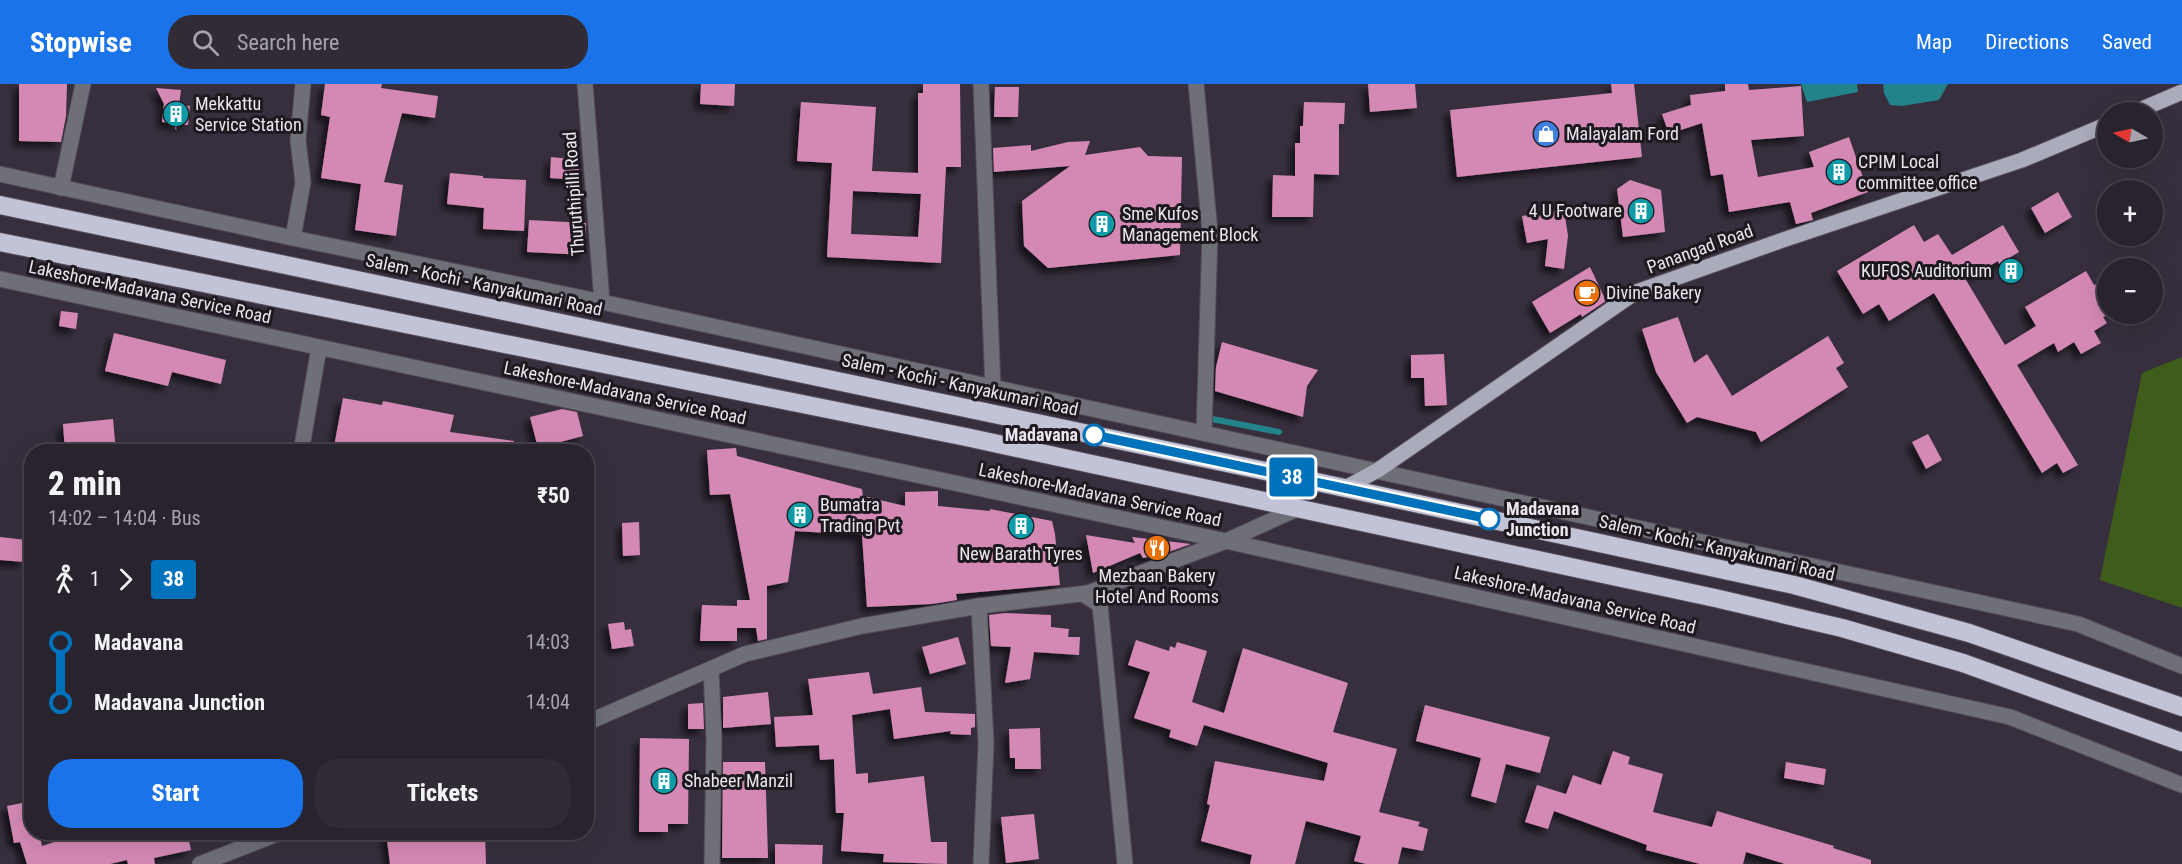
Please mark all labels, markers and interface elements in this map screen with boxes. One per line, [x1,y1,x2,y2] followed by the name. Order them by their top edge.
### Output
[168,15,588,69] search box
[30,26,132,59] text: Stopwise
[189,26,222,59] icon: search
[237,30,339,55] text: Search here
[1916,30,1952,54] text: Map
[1985,30,2069,54] text: Directions
[2102,30,2152,54] text: Saved
[195,93,302,135] place label: Mekkattu Service Station
[161,99,191,129] building icon: Mekkattu Service Station
[2097,102,2163,168] north arrow
[2097,102,2163,324] map controls
[1531,119,1561,149] shop icon: Malayalam Ford
[1566,123,1679,144] place label: Malayalam Ford
[559,131,588,257] street label: Thuruthipilli Road
[1858,151,1977,193] place label: CPIM Local committee office
[1824,157,1854,187] building icon: CPIM Local committee office
[2097,180,2163,246] button: +
[1626,196,1656,226] building icon: 4 U Footware
[1529,200,1622,221] place label: 4 U Footware
[1122,203,1258,245] place label: Sme Kufos Management Block
[1087,209,1117,239] building icon: Sme Kufos Management Block
[1644,220,1756,277] street label: Panangad Road
[364,249,604,320] street label: Salem - Kochi - Kanyakumari Road
[27,256,273,327] street label: Lakeshore-Madavana Service Road
[1996,256,2026,286] building icon: KUFOS Auditorium
[2097,258,2163,324] button: −
[1861,260,1992,281] place label: KUFOS Auditorium
[1572,278,1602,308] cafe icon: Divine Bakery
[1606,282,1702,303] place label: Divine Bakery
[840,349,1080,420] street label: Salem - Kochi - Kanyakumari Road
[502,357,748,428] street label: Lakeshore-Madavana Service Road
[1005,424,1078,445] place label: Madavana
[1083,424,1105,446] marker: Madavana
[1265,458,1319,496] line badge: 38
[977,459,1223,530] street label: Lakeshore-Madavana Service Road
[48,464,122,503] text: 2 min
[1281,465,1303,489] text: 38
[537,483,570,508] text: ₹50
[820,494,900,536] place label: Bumatra Trading Pvt
[1506,498,1579,540] place label: Madavana Junction
[785,500,815,530] building icon: Bumatra Trading Pvt
[48,506,201,530] text: 14:02 – 14:04 · Bus
[1478,508,1500,530] marker: Madavana Junction
[1597,510,1837,585] street label: Salem - Kochi - Kanyakumari Road
[1006,511,1036,541] building icon: New Barath Tyres
[1142,533,1172,563] restaurant icon: Mezbaan Bakery Hotel And Rooms
[959,543,1083,564] place label: New Barath Tyres
[1452,561,1698,638] street label: Lakeshore-Madavana Service Road
[48,563,81,596] icon: walk
[109,563,142,596] icon: forward
[1095,565,1219,607] place label: Mezbaan Bakery Hotel And Rooms
[90,567,100,591] text: 1
[163,567,184,591] text: 38
[94,630,183,655] text: Madavana
[526,630,570,654] text: 14:03
[94,690,265,715] text: Madavana Junction
[526,690,570,714] text: 14:04
[48,759,303,828] button: Start
[315,759,570,828] button: Tickets
[649,766,679,796] building icon: Shabeer Manzil
[684,770,793,791] place label: Shabeer Manzil

